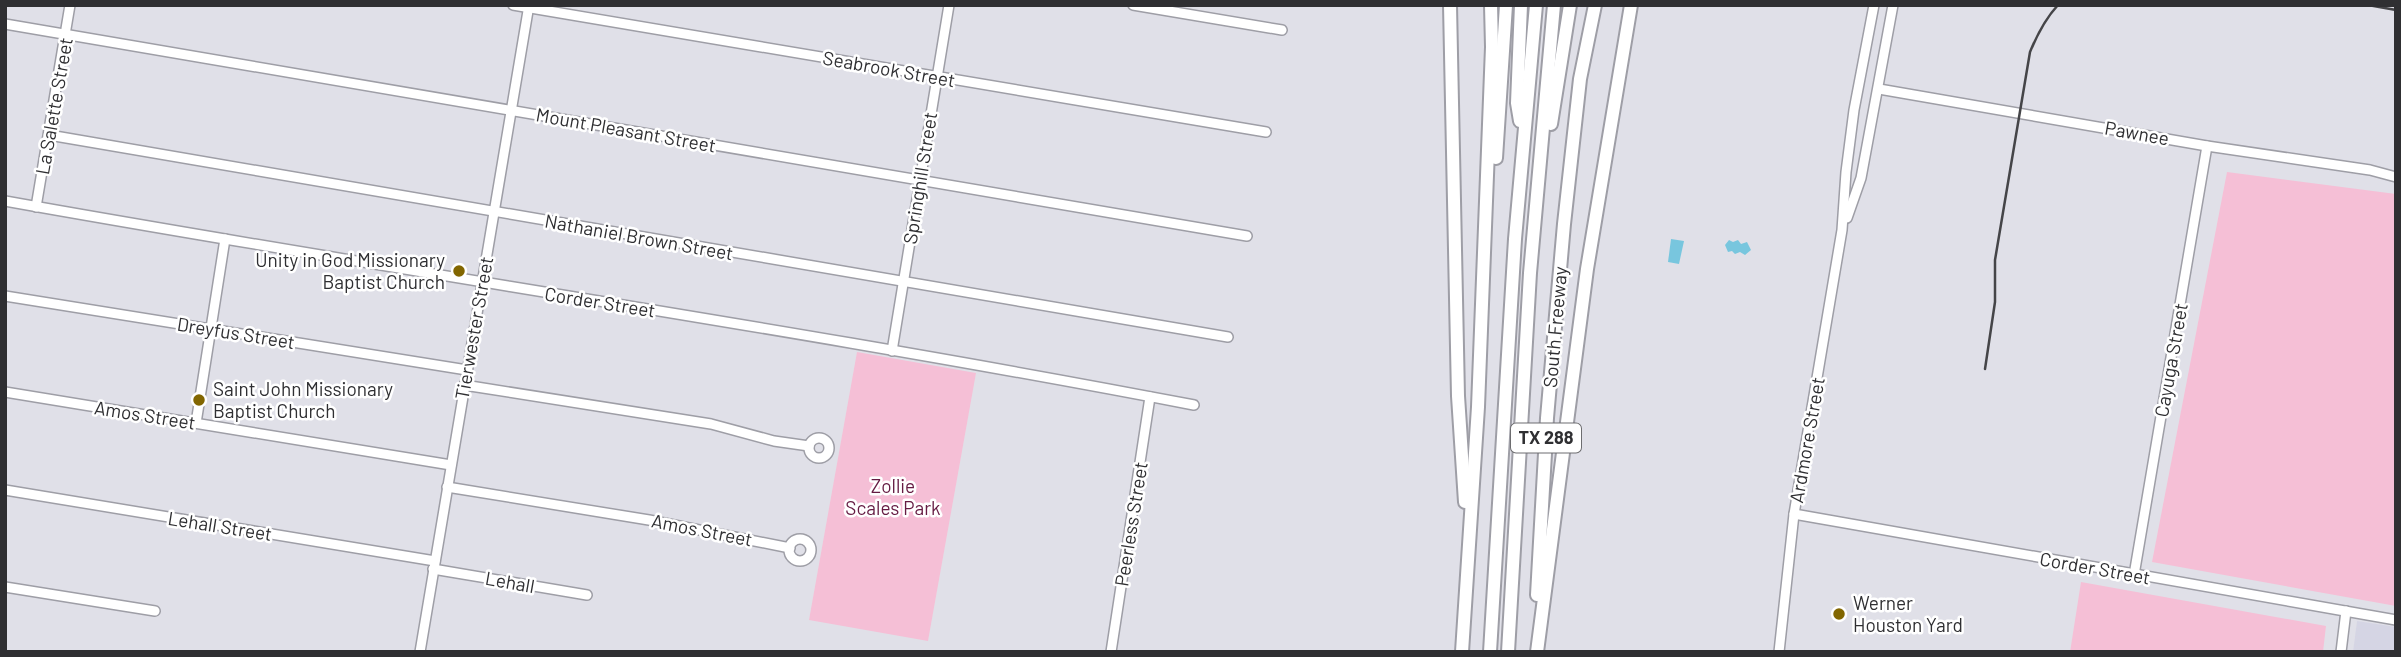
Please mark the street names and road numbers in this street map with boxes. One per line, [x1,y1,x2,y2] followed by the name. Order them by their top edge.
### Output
[30,36,77,176] street label: La Salette Street
[821,46,957,91] street label: Seabrook Street
[534,102,718,157] street label: Mount Pleasant Street
[898,110,941,246] street label: Springhill Street
[2103,116,2171,149] street label: Pawnee
[543,209,735,264] street label: Nathaniel Brown Street
[450,255,497,401] street label: Tierwester Street
[1538,265,1571,389] street label: South Freeway
[543,281,657,322] street label: Corder Street
[2149,301,2192,419] street label: Cayuga Street
[176,312,297,353] street label: Dreyfus Street
[1784,375,1829,505] street label: Ardmore Street
[93,395,197,434] street label: Amos Street
[1511,424,1581,452] road number: TX 288
[1109,460,1152,588] street label: Peerless Street
[166,506,274,545] street label: Lehall Street
[650,508,754,551] street label: Amos Street
[2038,546,2152,589] street label: Corder Street
[484,566,537,597] street label: Lehall

